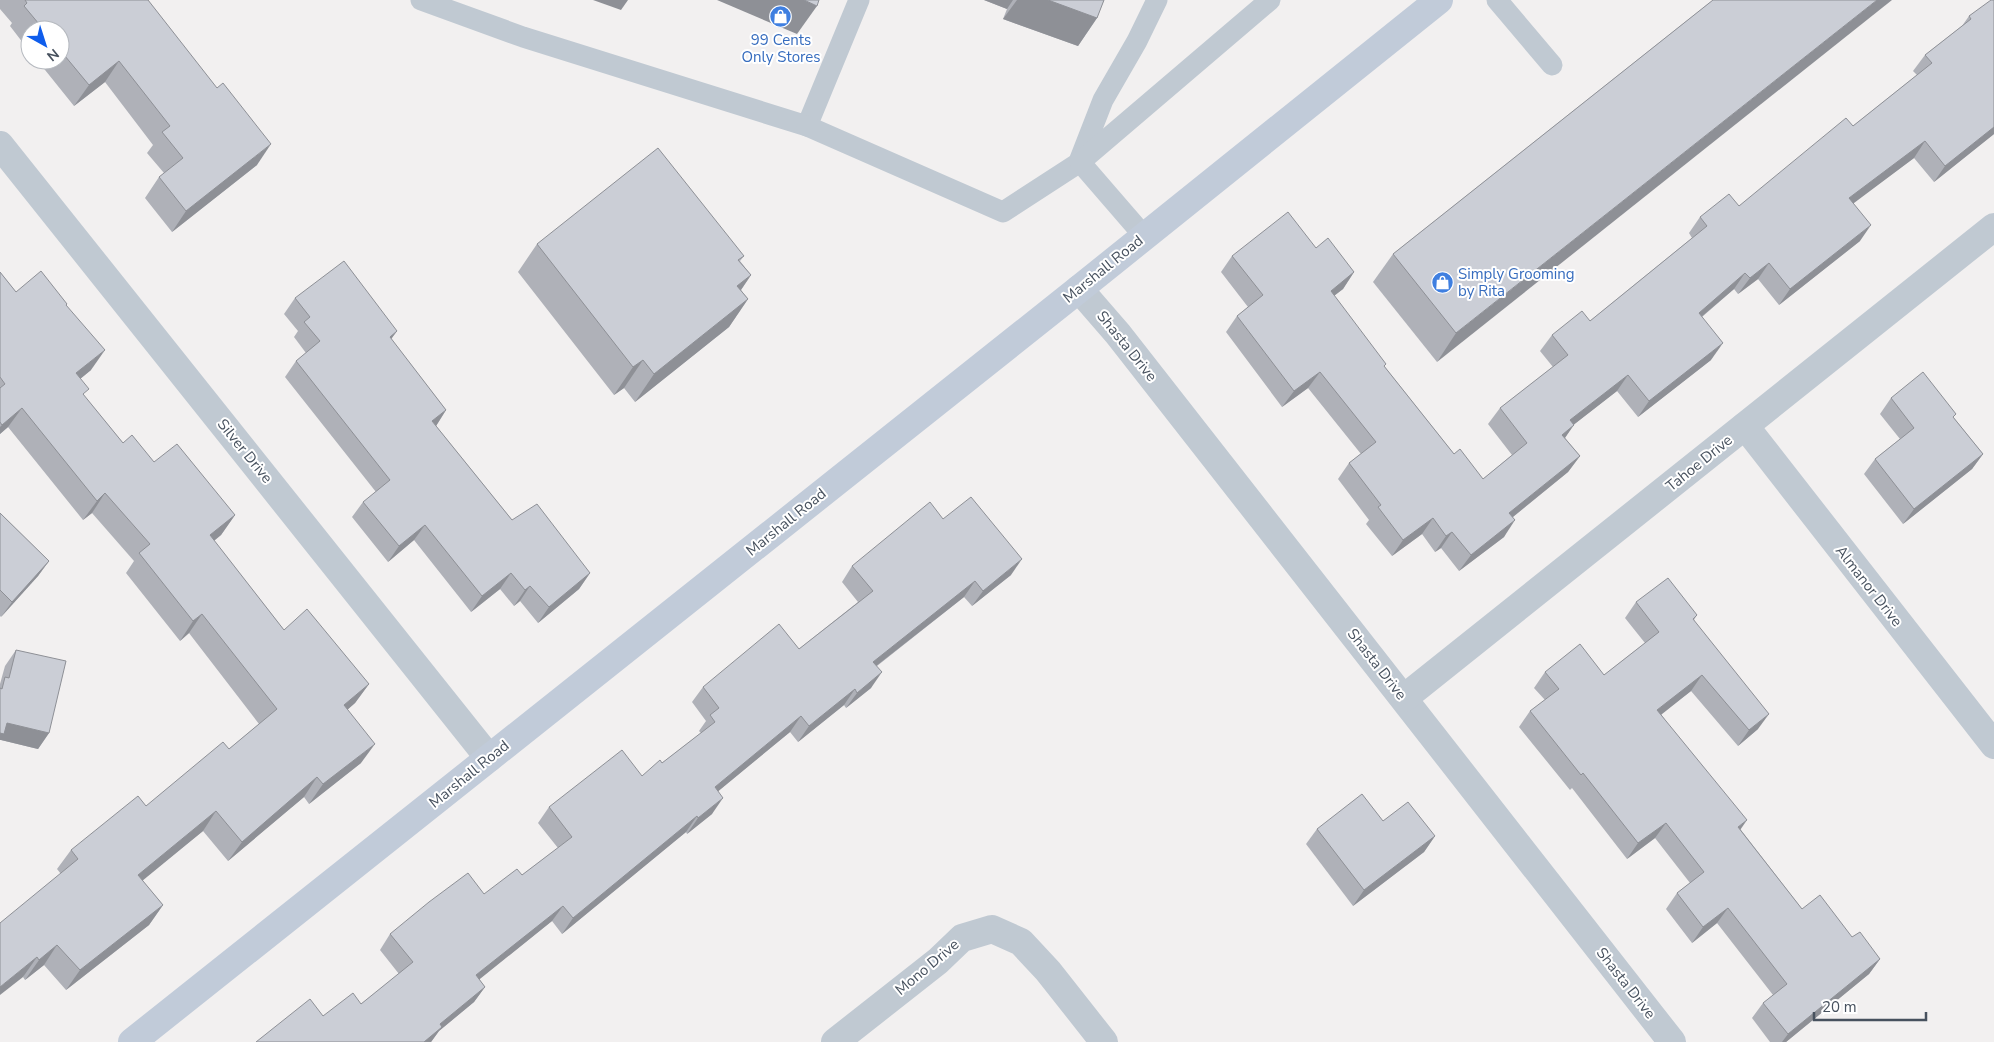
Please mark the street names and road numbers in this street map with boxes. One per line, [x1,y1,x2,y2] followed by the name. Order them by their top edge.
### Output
[1059,231,1147,307] street label: Marshall Road
[1092,306,1162,386] street label: Shasta Drive
[213,415,277,487] street label: Silver Drive
[1662,430,1736,496] street label: Tahoe Drive
[742,484,830,560] street label: Marshall Road
[1831,541,1907,631] street label: Almanor Drive
[1343,624,1411,704] street label: Shasta Drive
[425,736,513,812] street label: Marshall Road
[891,934,963,1000] street label: Mono Drive
[1592,943,1660,1023] street label: Shasta Drive

